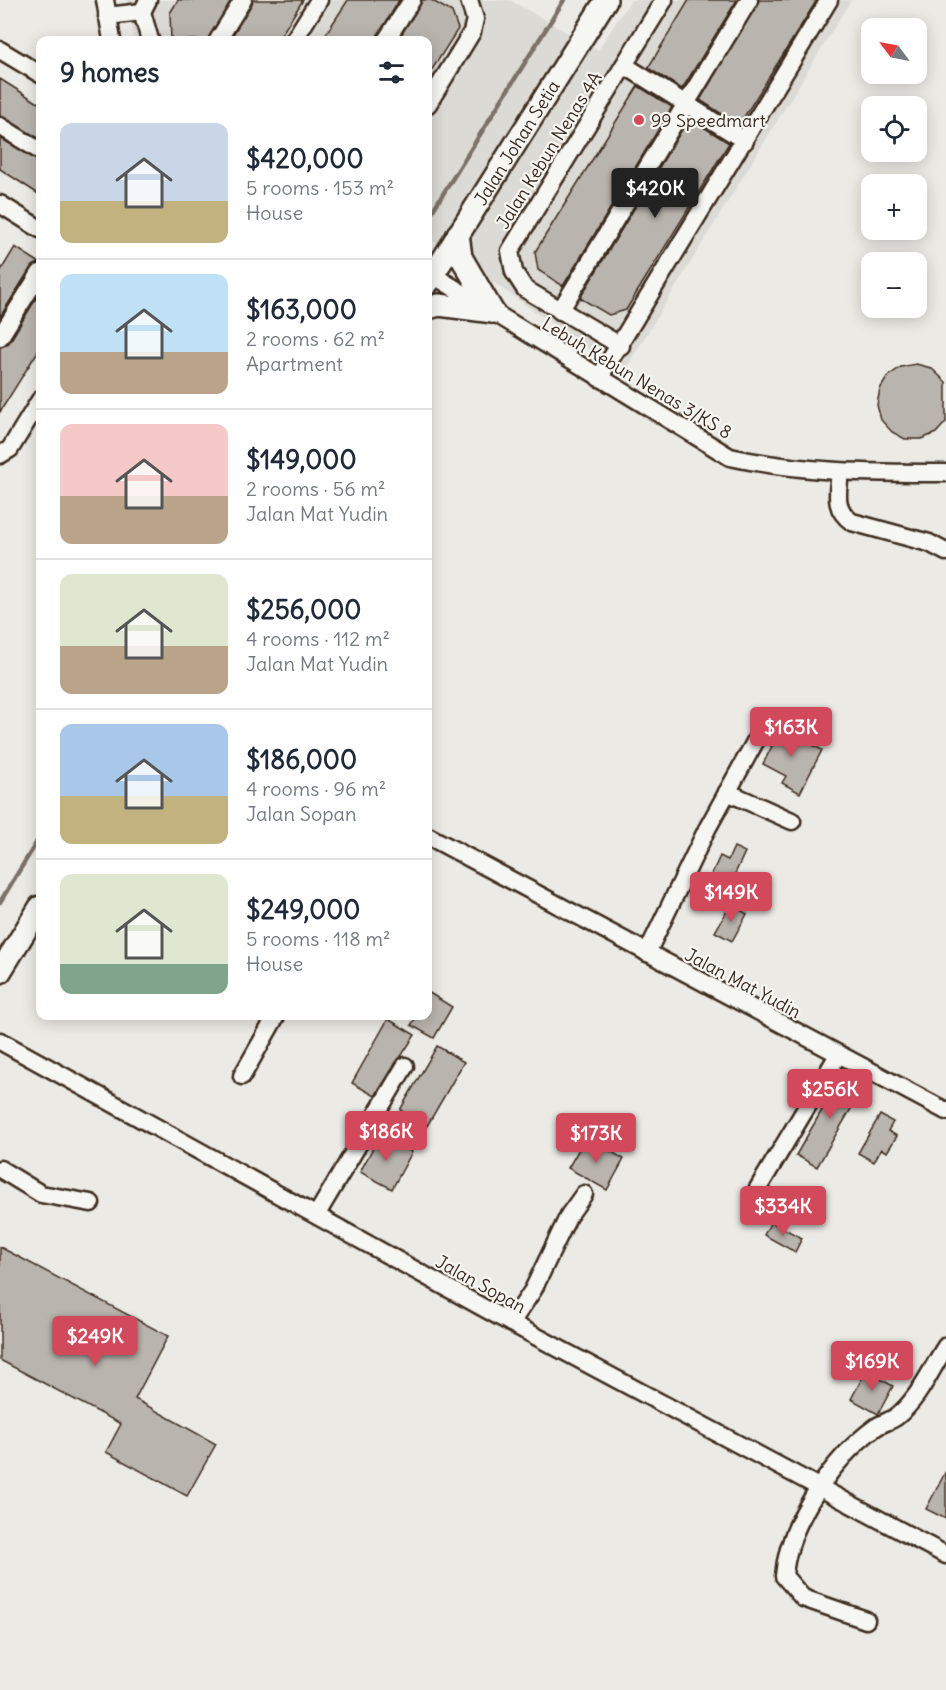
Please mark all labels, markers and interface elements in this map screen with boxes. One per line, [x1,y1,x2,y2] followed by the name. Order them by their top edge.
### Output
[861,18,927,84] north arrow
[861,18,927,318] map controls
[60,56,159,89] text: 9 homes
[375,56,408,89] icon: filters
[491,67,607,233] street label: Jalan Kebun Nenas 4A
[469,76,564,209] street label: Jalan Johan Setia
[861,96,927,162] button: locate
[651,109,766,132] place label: 99 Speedmart
[632,113,646,127] marker: 99 Speedmart
[246,142,364,175] text: $420,000
[108,147,180,219] icon: home
[613,168,697,219] pin: $420K
[861,174,927,240] button: +
[246,175,394,200] text: 5 rooms · 153 m²
[625,175,685,200] text: $420K
[246,200,303,225] text: House
[861,252,927,318] button: −
[246,293,357,326] text: $163,000
[108,298,180,370] icon: home
[538,312,736,444] street label: Lebuh Kebun Nenas 3/KS 8
[246,326,385,351] text: 2 rooms · 62 m²
[246,351,343,376] text: Apartment
[246,443,357,476] text: $149,000
[108,448,180,520] icon: home
[246,476,386,501] text: 2 rooms · 56 m²
[246,501,388,526] text: Jalan Mat Yudin
[246,593,361,626] text: $256,000
[108,598,180,670] icon: home
[246,626,390,651] text: 4 rooms · 112 m²
[246,651,388,676] text: Jalan Mat Yudin
[749,707,833,758] pin: $163K
[764,714,818,739] text: $163K
[246,743,357,776] text: $186,000
[108,748,180,820] icon: home
[246,776,386,801] text: 4 rooms · 96 m²
[246,801,357,826] text: Jalan Sopan
[689,872,773,923] pin: $149K
[704,879,758,904] text: $149K
[246,893,360,926] text: $249,000
[108,898,180,970] icon: home
[246,926,391,951] text: 5 rooms · 118 m²
[681,943,805,1023] street label: Jalan Mat Yudin
[246,951,303,976] text: House
[788,1069,872,1120] pin: $256K
[801,1076,859,1101] text: $256K
[344,1111,428,1162] pin: $186K
[554,1113,638,1164] pin: $173K
[359,1118,413,1143] text: $186K
[570,1120,622,1145] text: $173K
[741,1186,825,1237] pin: $334K
[754,1193,812,1218] text: $334K
[432,1250,530,1318] street label: Jalan Sopan
[53,1316,137,1367] pin: $249K
[66,1323,124,1348] text: $249K
[830,1341,914,1392] pin: $169K
[845,1348,899,1373] text: $169K

